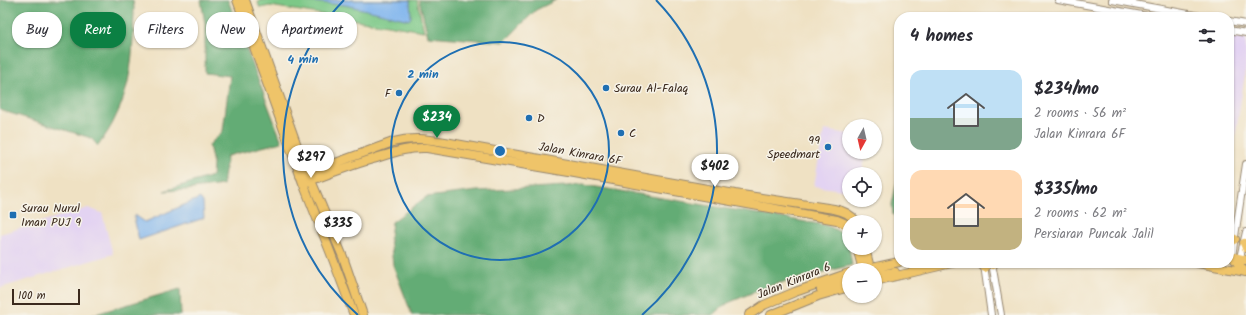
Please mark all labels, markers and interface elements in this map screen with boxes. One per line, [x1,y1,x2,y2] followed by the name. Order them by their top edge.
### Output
[12,12,62,48] chip: Buy
[70,12,126,48] chip: Rent
[134,12,198,48] chip: Filters
[206,12,259,48] chip: New
[267,12,357,48] chip: Apartment
[910,23,973,50] text: 4 homes
[1196,25,1218,47] icon: filters
[288,50,319,69] text: 4 min
[407,65,439,84] text: 2 min
[1034,76,1099,103] text: $234/mo
[614,79,689,98] place label: Surau Al-Falaq
[601,83,611,93] marker: Surau Al-Falaq
[385,84,393,103] place label: F
[942,86,990,134] icon: home
[394,88,404,98] marker: F
[1034,103,1126,124] text: 2 rooms · 56 m²
[413,105,461,139] pin: $234
[422,107,452,128] text: $234
[537,109,545,128] place label: D
[524,113,534,123] marker: D
[842,119,882,159] north arrow
[842,119,882,303] map controls
[629,124,636,143] place label: C
[1034,124,1125,145] text: Jalan Kinrara 6F
[616,128,626,138] marker: C
[767,131,820,164] place label: 99 Speedmart
[537,137,625,171] street label: Jalan Kinrara 6F
[823,142,833,152] marker: 99 Speedmart
[493,144,507,158] centre of rings
[287,145,335,179] pin: $297
[297,147,325,168] text: $297
[691,154,739,188] pin: $402
[700,156,730,177] text: $402
[842,167,882,207] button: locate
[1034,176,1098,203] text: $335/mo
[942,186,990,234] icon: home
[21,199,81,232] place label: Surau Nurul Iman PUJ 9
[1034,203,1127,224] text: 2 rooms · 62 m²
[8,210,18,220] marker: Surau Nurul Iman PUJ 9
[314,211,362,245] pin: $335
[324,213,352,234] text: $335
[842,215,882,255] button: +
[1034,224,1154,245] text: Persiaran Puncak Jalil
[754,258,834,304] street label: Jalan Kinrara 6
[842,263,882,303] button: −
[12,287,80,306] scale bar
[18,287,46,305] text: 100 m

